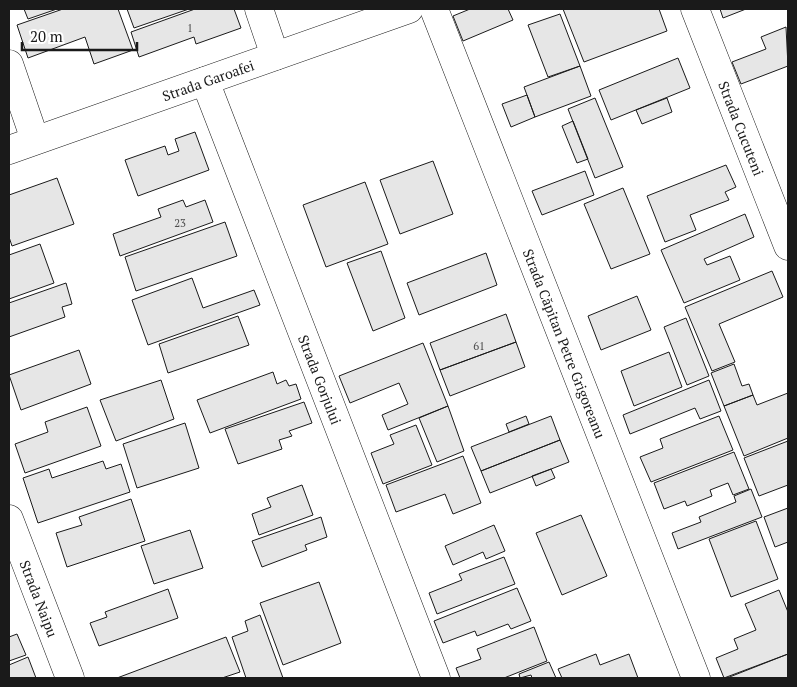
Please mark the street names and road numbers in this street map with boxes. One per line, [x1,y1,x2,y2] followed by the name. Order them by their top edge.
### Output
[159,55,257,105] street label: Strada Garoafei
[715,78,769,178] street label: Strada Cucuteni
[519,246,611,441] street label: Strada Căpitan Petre Grigoreanu
[295,332,346,427] street label: Strada Gorjului
[16,557,63,640] street label: Strada Naipu

